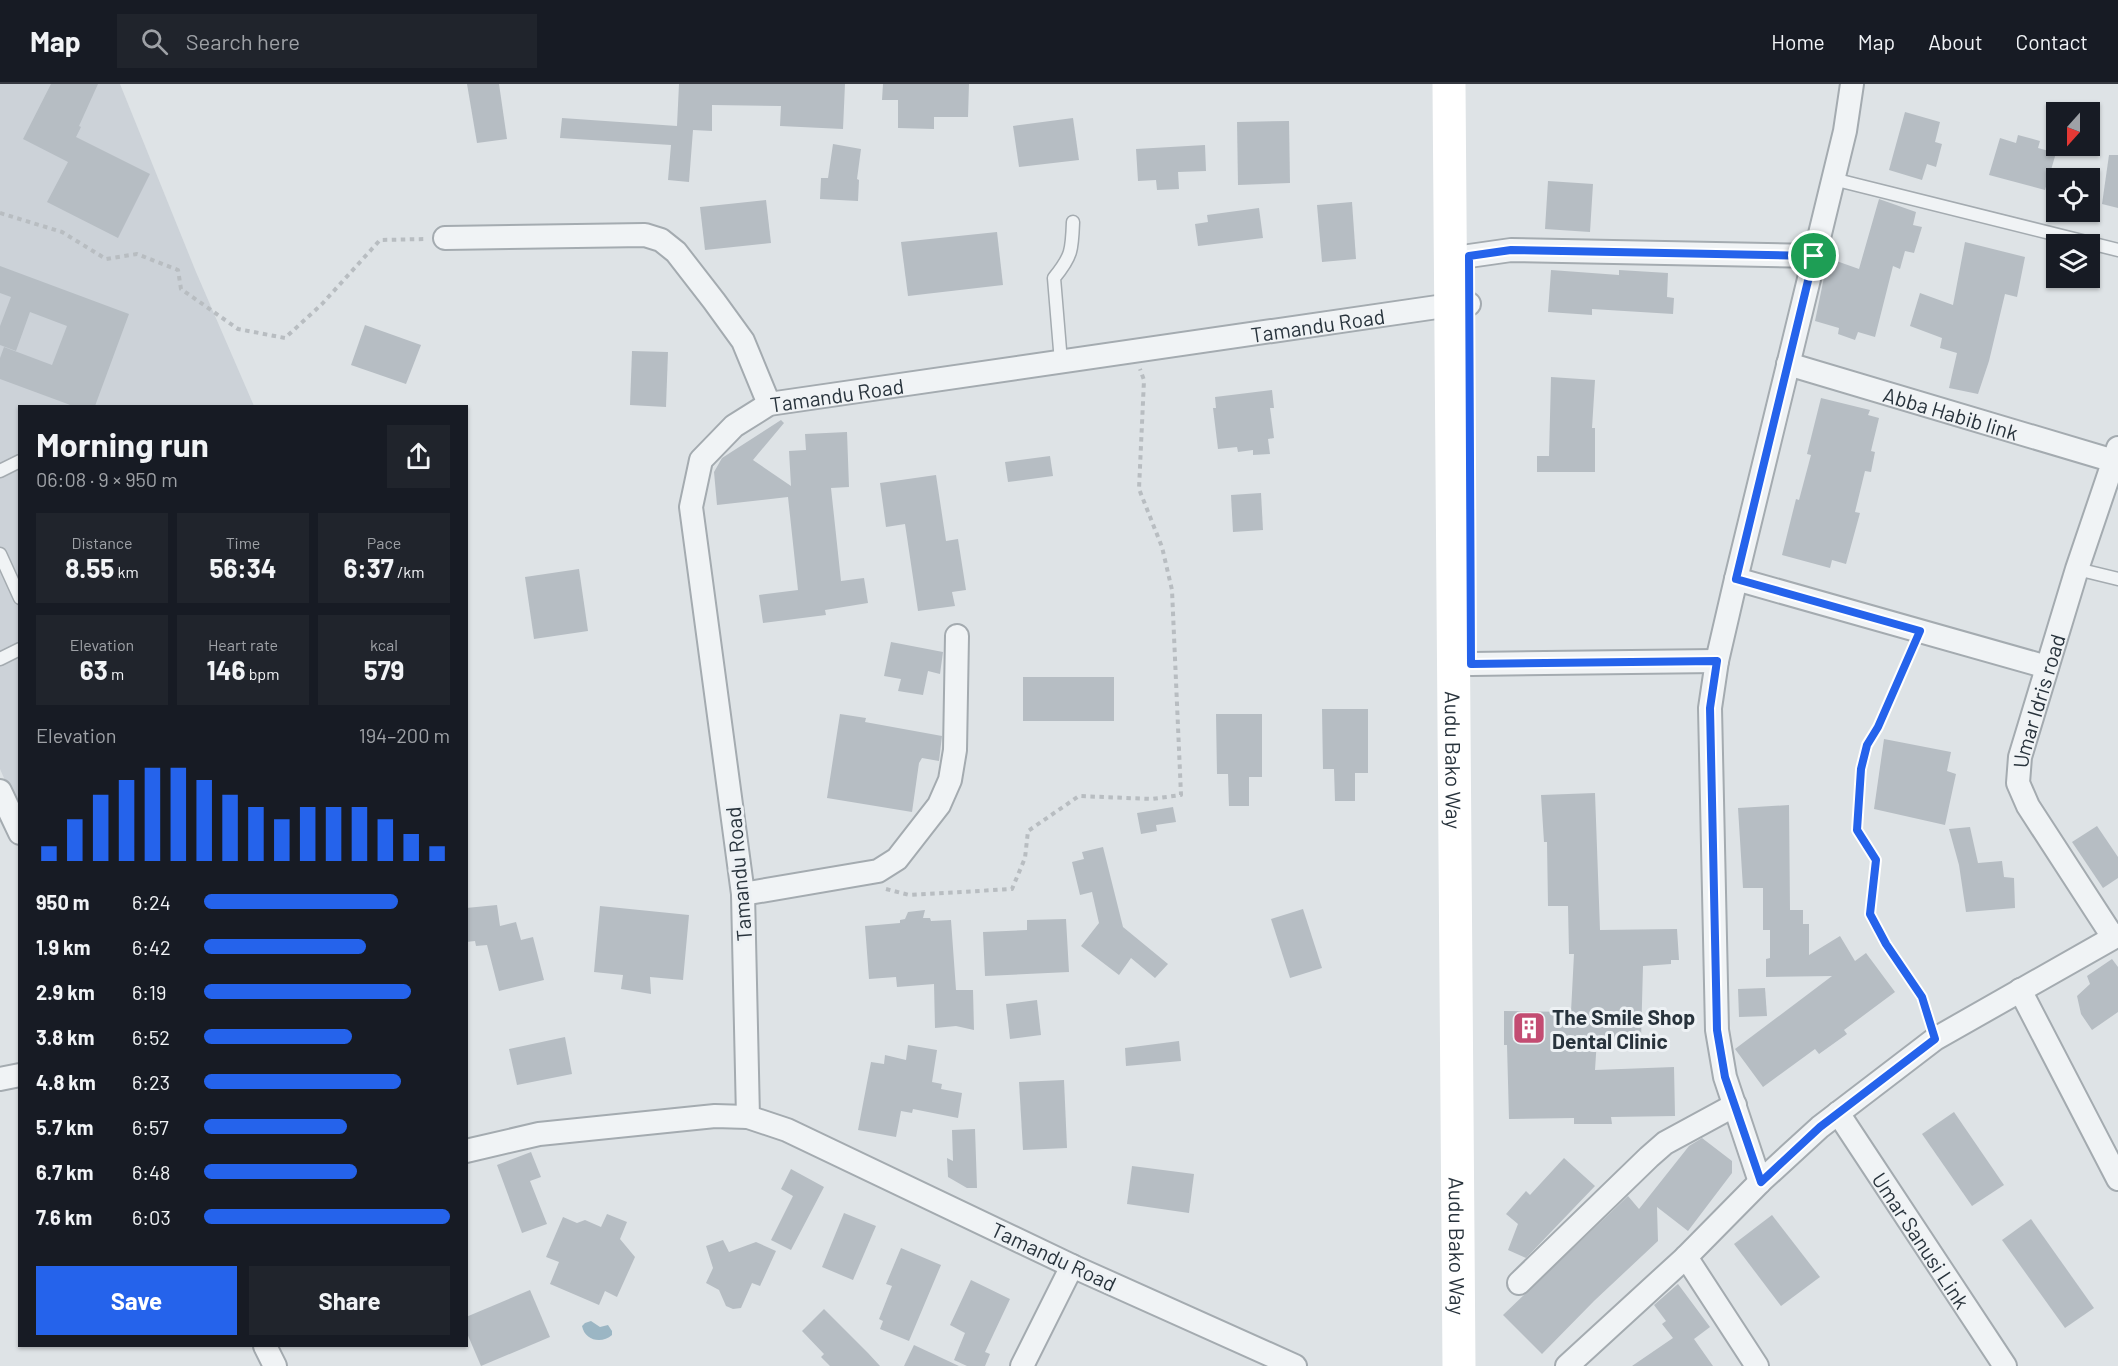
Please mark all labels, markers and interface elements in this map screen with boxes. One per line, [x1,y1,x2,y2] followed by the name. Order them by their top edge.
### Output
[117,14,537,68] search box
[30,24,81,58] text: Map
[138,25,171,58] icon: search
[186,28,300,54] text: Search here
[1771,29,1825,54] text: Home
[1858,29,1895,54] text: Map
[1928,29,1983,54] text: About
[2016,29,2088,54] text: Contact
[2046,102,2100,156] north arrow
[2046,102,2100,288] map controls
[2046,168,2100,222] button: locate
[1788,230,1839,281] pin
[2046,234,2100,288] button: layers
[1797,239,1830,272] icon: arrive
[1249,302,1386,346] street label: Tamandu Road
[768,372,905,416] street label: Tamandu Road
[1880,381,2021,444] street label: Abba Habib link
[36,424,209,464] text: Morning run
[387,425,450,488] button: share
[36,467,178,491] text: 06:08 · 9 × 950 m
[72,533,132,552] text: Distance
[226,533,260,552] text: Time
[367,533,401,552] text: Pace
[65,552,114,583] text: 8.55
[209,552,277,583] text: 56:34
[343,552,394,583] text: 6:37
[114,562,139,581] text: km
[394,562,425,581] text: /km
[2007,631,2069,769] street label: Umar Idris road
[70,635,134,654] text: Elevation
[208,635,278,654] text: Heart rate
[370,635,398,654] text: kcal
[80,654,108,685] text: 63
[207,654,245,685] text: 146
[364,654,404,685] text: 579
[108,664,124,683] text: m
[245,664,279,683] text: bpm
[1441,691,1467,830] street label: Audu Bako Way
[36,723,117,747] text: Elevation
[359,723,450,747] text: 194–200 m
[720,806,756,942] street label: Tamandu Road
[36,890,90,914] text: 950 m
[132,890,171,914] text: 6:24
[36,935,90,959] text: 1.9 km
[132,935,171,959] text: 6:42
[36,980,95,1004] text: 2.9 km
[132,980,167,1004] text: 6:19
[1552,1004,1695,1053] place label: The Smile Shop Dental Clinic
[1511,1010,1547,1046] building icon: The Smile Shop Dental Clinic
[36,1025,94,1049] text: 3.8 km
[132,1025,170,1049] text: 6:52
[36,1070,96,1094] text: 4.8 km
[132,1070,170,1094] text: 6:23
[36,1115,93,1139] text: 5.7 km
[132,1115,169,1139] text: 6:57
[36,1160,93,1184] text: 6.7 km
[132,1160,171,1184] text: 6:48
[1868,1167,1976,1313] street label: Umar Sanusi Link
[1445,1177,1471,1315] street label: Audu Bako Way
[36,1205,92,1229] text: 7.6 km
[132,1205,171,1229] text: 6:03
[988,1216,1120,1296] street label: Tamandu Road
[36,1266,237,1335] button: Save
[249,1266,450,1335] button: Share

